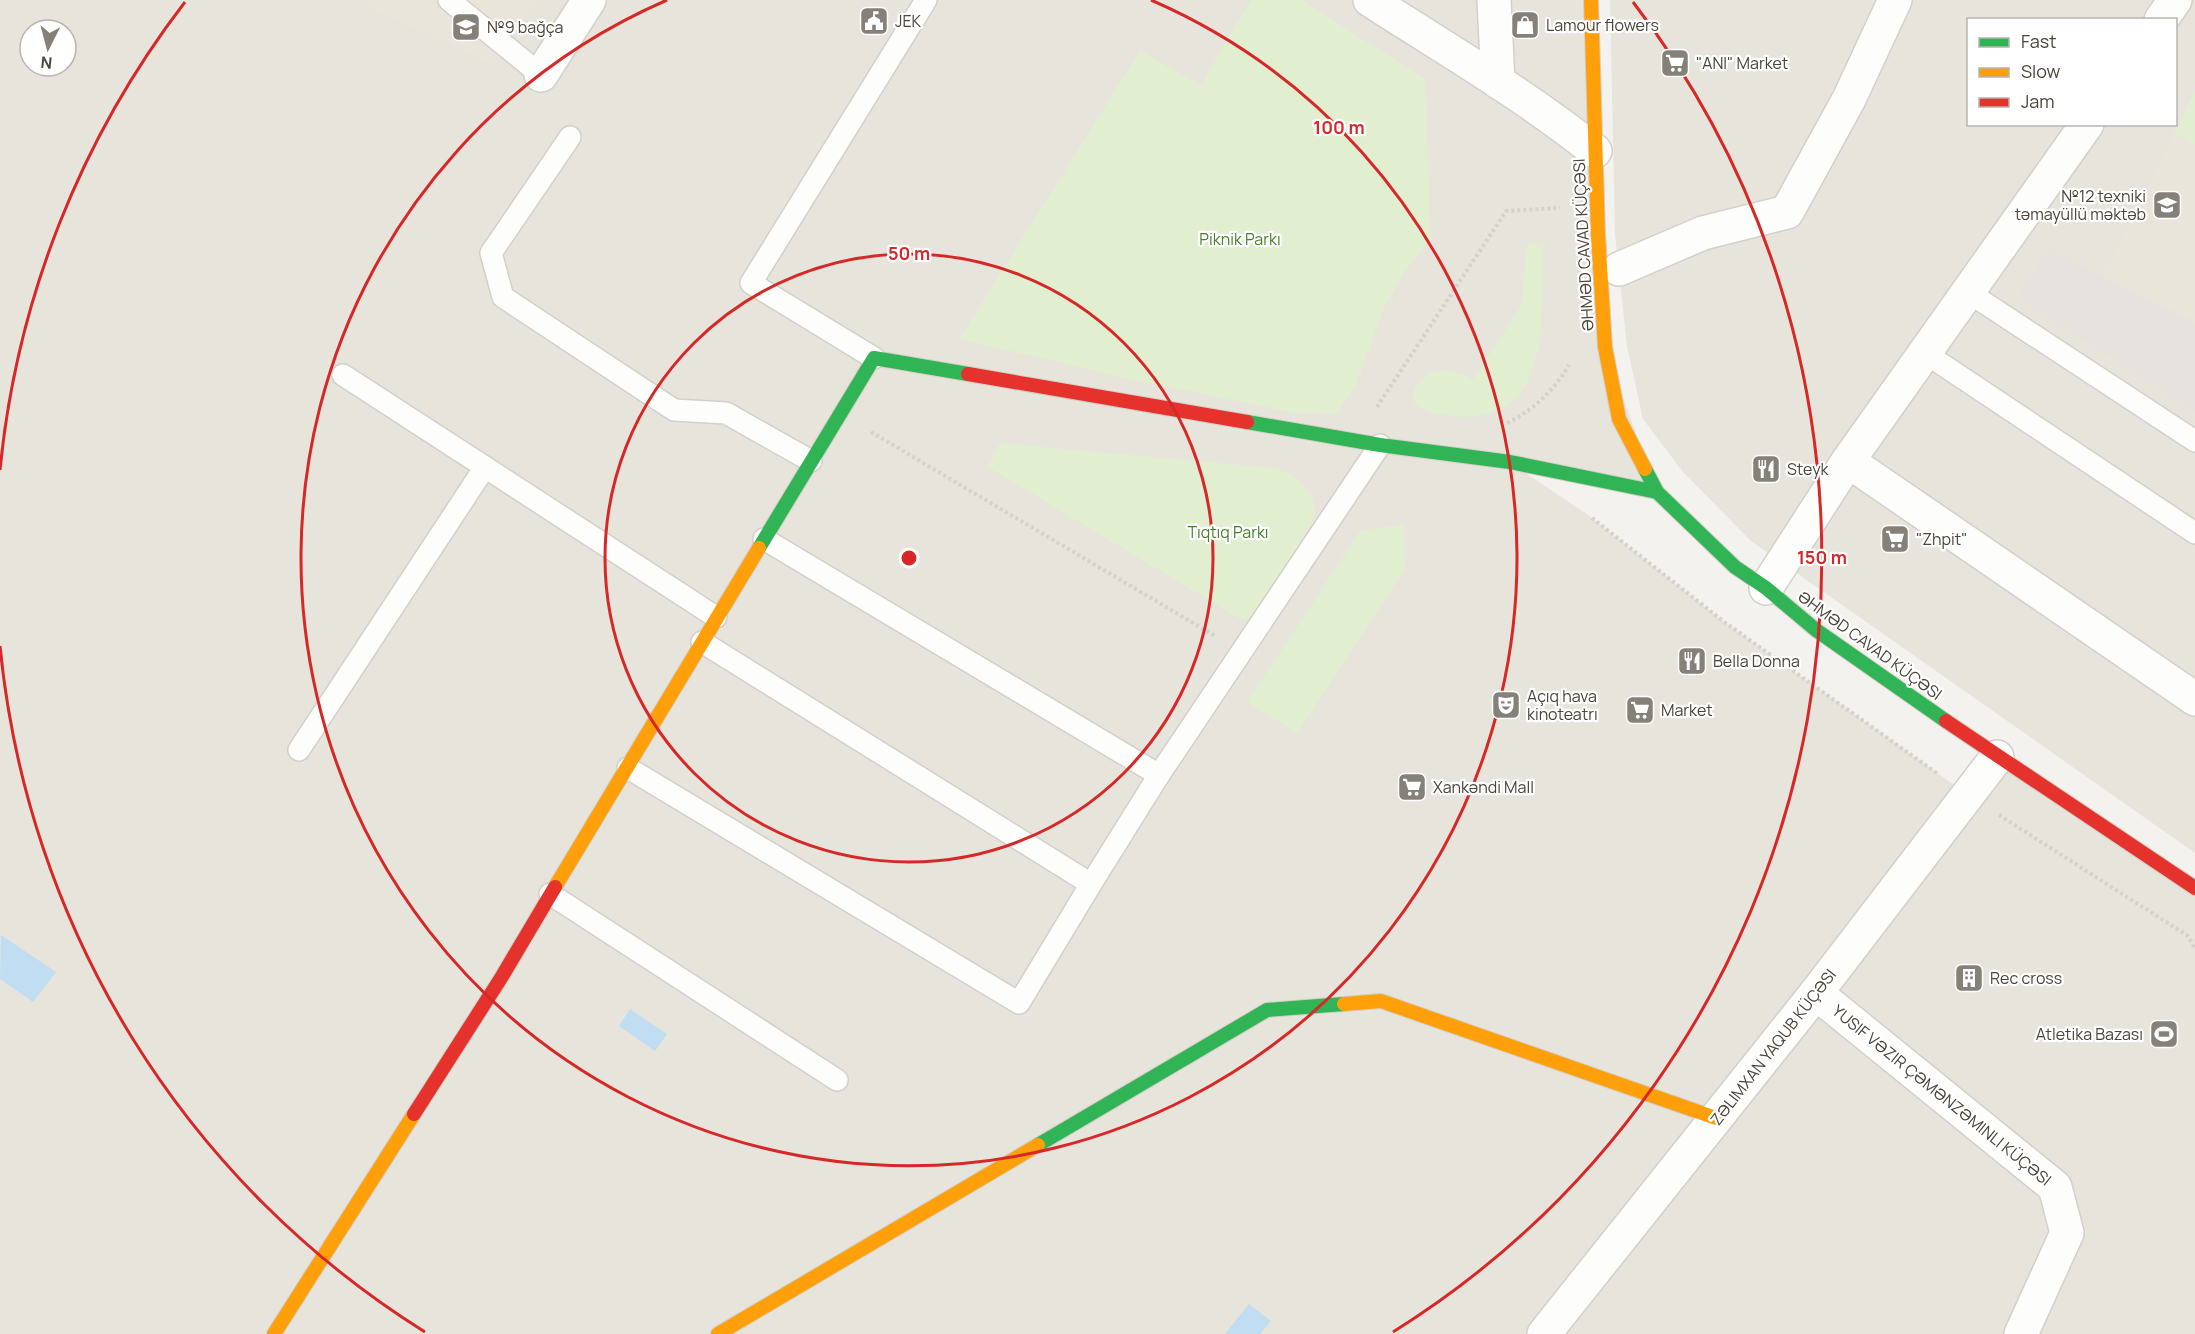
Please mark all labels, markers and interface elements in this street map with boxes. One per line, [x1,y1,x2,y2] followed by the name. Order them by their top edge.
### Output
[858,5,890,37] public building icon: JEK
[1509,9,1541,41] shop icon: Lamour flowers
[895,10,922,32] place label: JEK
[450,11,482,43] school or university icon: №9 bağça
[1546,14,1659,36] place label: Lamour flowers
[487,16,563,38] place label: №9 bağça
[18,18,78,78] north arrow
[1967,18,2177,126] legend
[2021,29,2056,53] text: Fast
[1659,47,1691,79] supermarket icon: "ANI" Market
[40,51,53,74] text: N
[1696,52,1788,74] place label: "ANI" Market
[2021,59,2061,83] text: Slow
[2021,89,2055,113] text: Jam
[1313,115,1365,139] text: 100 m
[1567,158,1599,332] street label: ƏHMƏD CAVAD KÜÇƏSI
[2015,185,2146,225] place label: №12 texniki təmayüllü məktəb
[2151,189,2183,221] school or university icon: №12 texniki təmayüllü məktəb
[1199,228,1281,250] park label: Piknik Parkı
[888,241,930,265] text: 50 m
[1750,453,1782,485] restaurant icon: Steyk
[1787,458,1830,480] place label: Steyk
[1187,521,1269,543] park label: Tıqtıq Parkı
[1879,523,1911,555] supermarket icon: "Zhpit"
[1916,528,1968,550] place label: "Zhpit"
[1797,545,1847,569] text: 150 m
[899,548,919,568] centre of rings
[1794,585,1946,705] street label: ƏHMƏD CAVAD KÜÇƏSI
[1676,645,1708,677] restaurant icon: Bella Donna
[1713,650,1800,672] place label: Bella Donna
[1527,685,1598,725] place label: Açıq hava kinoteatrı
[1490,689,1522,721] theatre icon: Açıq hava kinoteatrı
[1624,694,1656,726] supermarket icon: Market
[1661,699,1713,721] place label: Market
[1396,771,1428,803] supermarket icon: Xankəndi Mall
[1433,776,1534,798] place label: Xankəndi Mall
[1953,962,1985,994] building icon: Rec cross
[1705,964,1841,1130] street label: ZƏLIMXAN YAQUB KÜÇƏSI
[1990,967,2062,989] place label: Rec cross
[1828,1000,2056,1190] street label: YUSIF VƏZIR ÇƏMƏNZƏMINLI KÜÇƏSI
[2148,1018,2180,1050] sports icon: Atletika Bazası
[2036,1023,2143,1045] place label: Atletika Bazası

